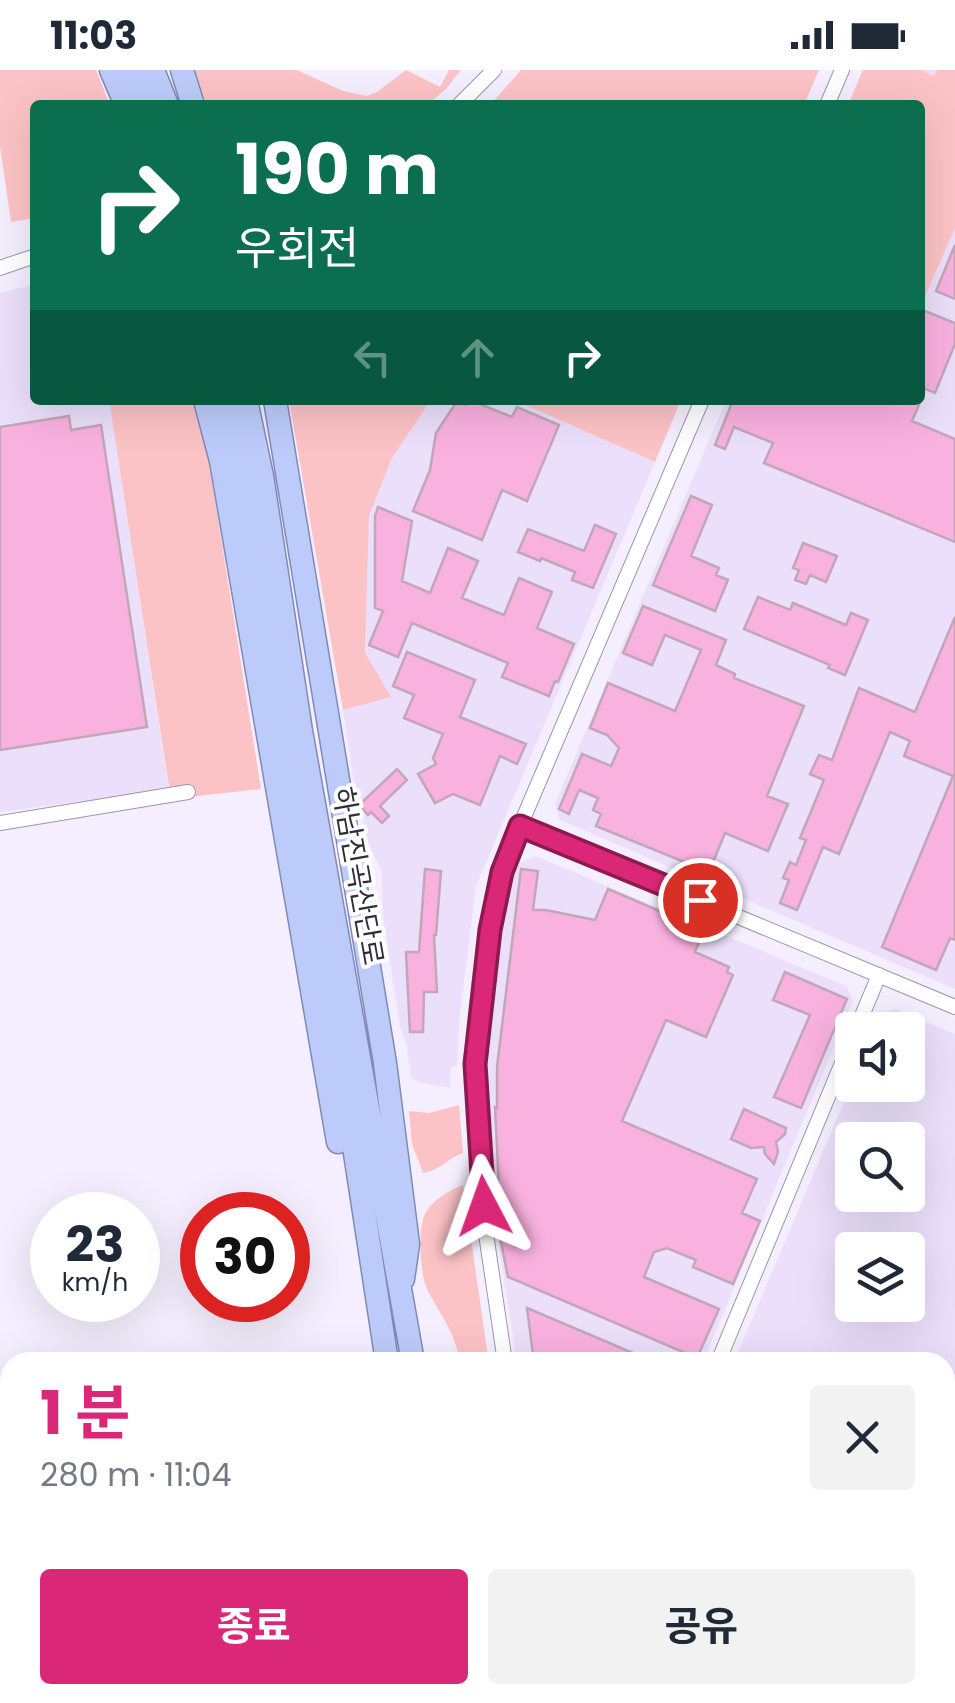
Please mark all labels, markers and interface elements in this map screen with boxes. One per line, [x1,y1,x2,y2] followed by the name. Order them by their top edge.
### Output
[50,9,137,62] text: 11:03
[235,120,439,219] text: 190 m
[70,140,200,270] icon: right
[235,217,359,280] text: 우회전
[345,330,400,385] icon: left
[450,330,505,385] icon: ahead
[555,330,610,385] icon: right
[323,784,393,968] street label: 하남진곡산단로
[658,858,743,943] pin
[673,873,728,928] icon: arrive
[835,1012,925,1322] map controls
[835,1012,925,1102] button: sound
[835,1122,925,1212] button: search
[432,1154,536,1258] position arrow
[180,1192,310,1322] speed limit sign: 30
[66,1209,124,1280] text: 23
[835,1232,925,1322] button: layers
[62,1265,128,1300] text: km/h
[40,1371,130,1455] text: 1 분
[810,1385,915,1490] button: close
[40,1452,232,1497] text: 280 m · 11:04
[40,1569,468,1684] button: 종료
[488,1569,915,1684] button: 공유

